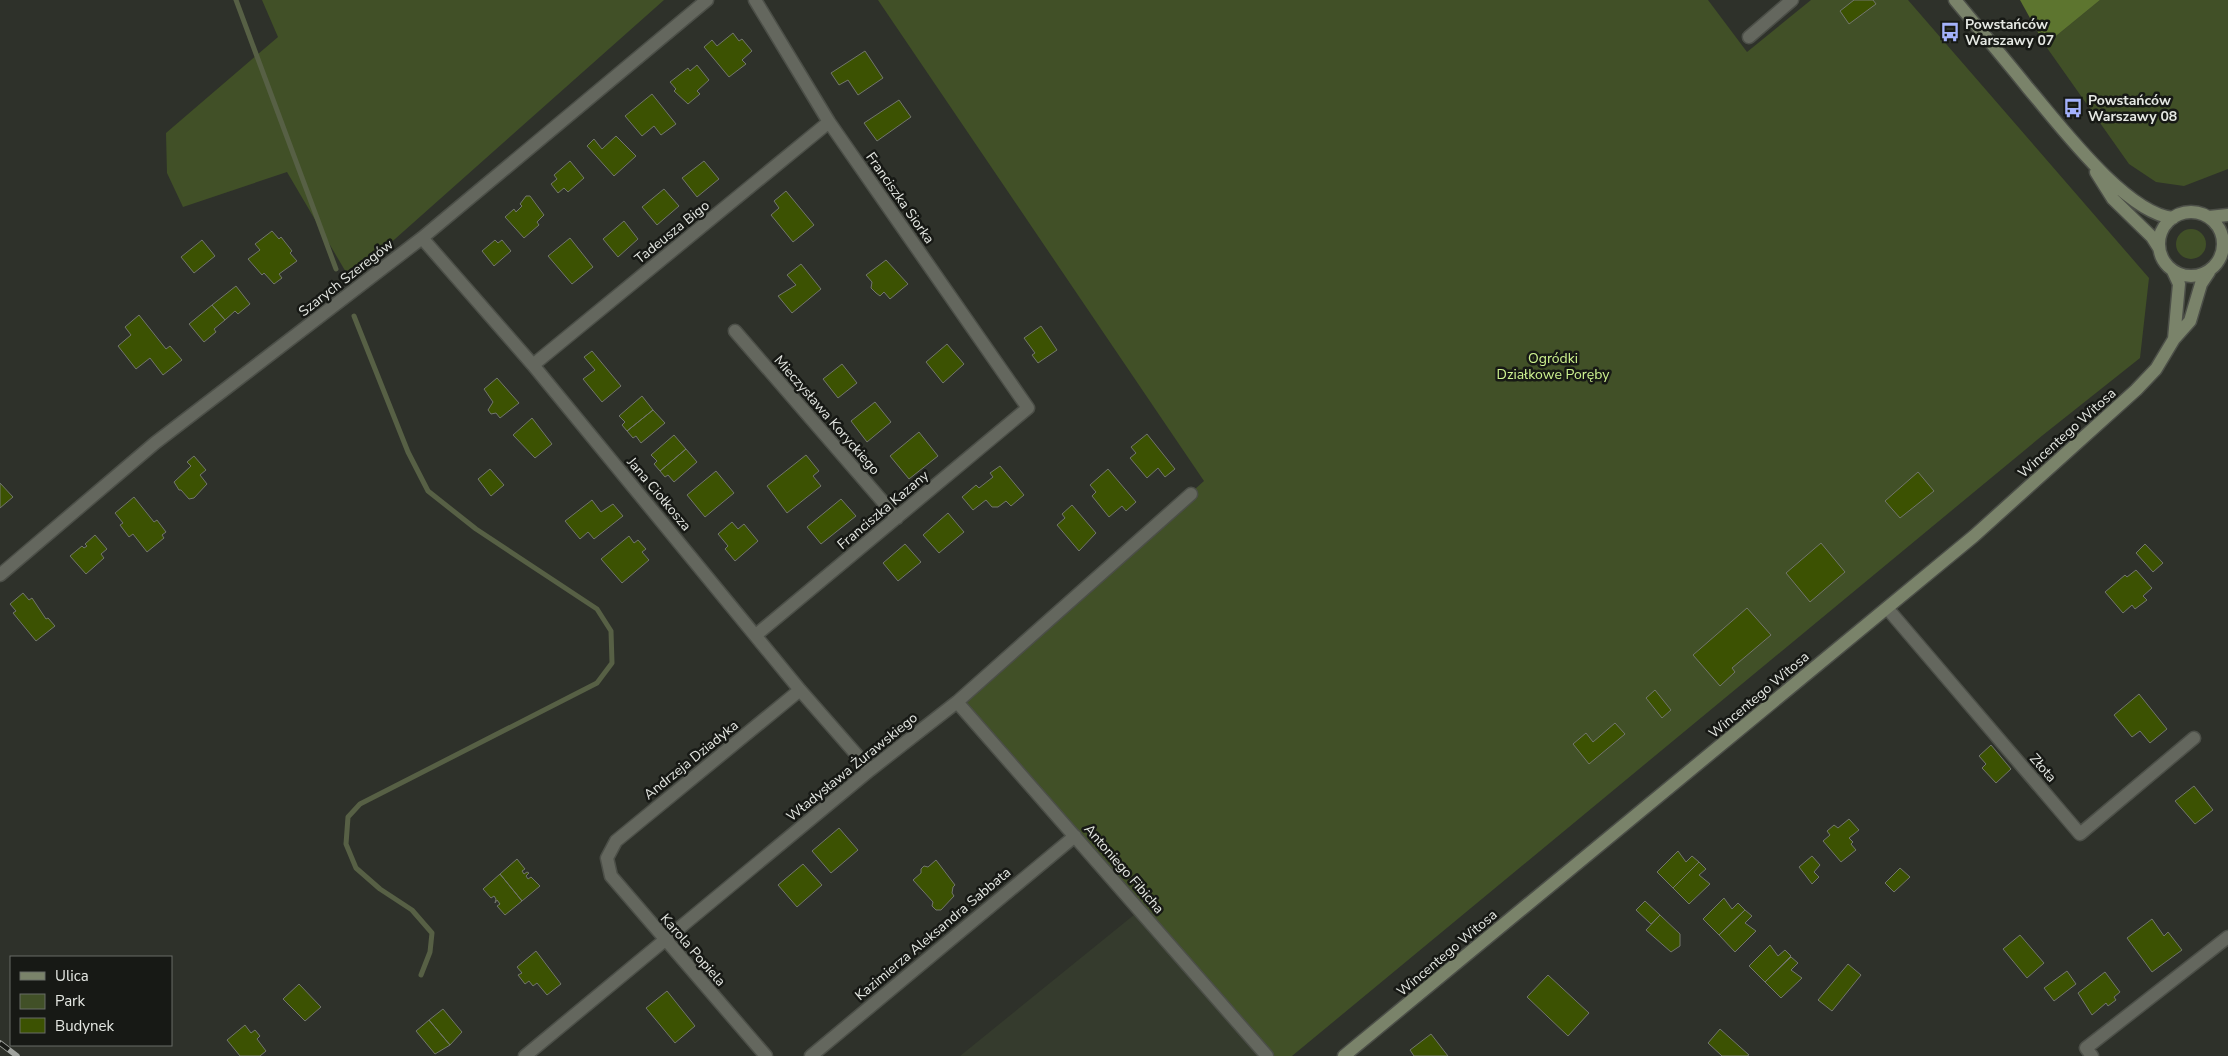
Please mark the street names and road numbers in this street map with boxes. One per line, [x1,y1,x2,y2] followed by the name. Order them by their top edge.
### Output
[861,148,939,248] street label: Franciszka Siorka
[631,196,714,268] street label: Tadeusza Bigo
[295,235,397,321] street label: Szarych Szeregów
[770,351,884,479] street label: Mieczysława Koryckiego
[2014,384,2120,482] street label: Wincentego Witosa
[622,452,695,535] street label: Jana Ciołkosza
[833,466,933,554] street label: Franciszka Kazany
[1705,647,1813,743] street label: Wincentego Witosa
[783,708,922,826] street label: Władysława Żurawskiego
[640,716,742,804] street label: Andrzeja Dziadyka
[2025,750,2061,786] street label: Złota
[1080,820,1168,918] street label: Antoniego Fibicha
[851,863,1015,1005] street label: Kazimierza Aleksandra Sabbata
[1393,905,1501,1001] street label: Wincentego Witosa
[656,910,730,990] street label: Karola Popiela

